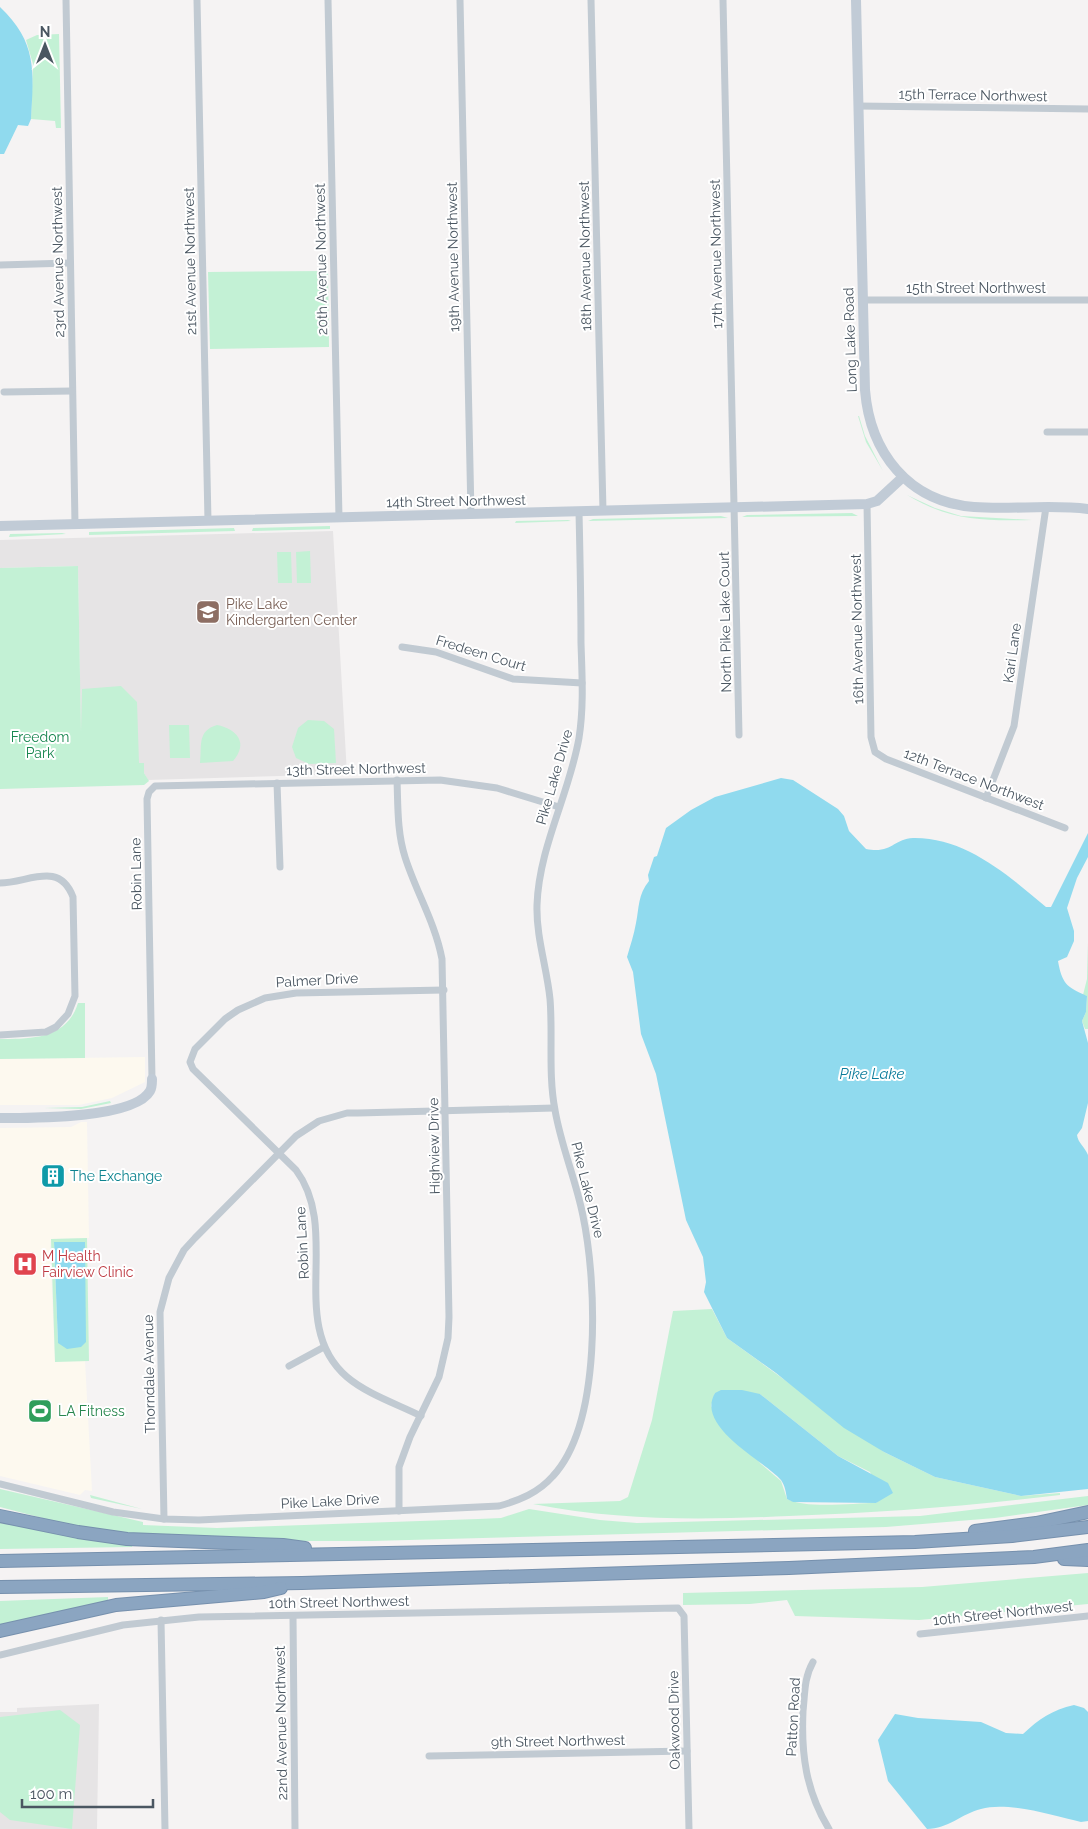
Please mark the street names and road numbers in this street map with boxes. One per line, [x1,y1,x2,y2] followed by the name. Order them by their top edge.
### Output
[898,86,1048,104] street label: 15th Terrace Northwest
[707,179,725,329] street label: 17th Avenue Northwest
[576,180,594,331] street label: 18th Avenue Northwest
[444,181,462,332] street label: 19th Avenue Northwest
[312,183,330,335] street label: 20th Avenue Northwest
[49,186,67,338] street label: 23rd Avenue Northwest
[181,187,199,335] street label: 21st Avenue Northwest
[906,280,1046,296] street label: 15th Street Northwest
[840,287,860,393] street label: Long Lake Road
[386,492,526,510] street label: 14th Street Northwest
[716,551,734,693] street label: North Pike Lake Court
[848,553,866,704] street label: 16th Avenue Northwest
[1000,622,1024,684] street label: Kari Lane
[434,632,528,674] street label: Fredeen Court
[533,727,575,827] street label: Pike Lake Drive
[902,745,1047,813] street label: 12th Terrace Northwest
[286,760,426,778] street label: 13th Street Northwest
[127,837,145,911] street label: Robin Lane
[275,970,359,990] street label: Palmer Drive
[425,1098,443,1194] street label: Highview Drive
[568,1140,608,1240] street label: Pike Lake Drive
[292,1206,312,1280] street label: Robin Lane
[140,1315,158,1433] street label: Thorndale Avenue
[280,1490,380,1512] street label: Pike Lake Drive
[268,1593,410,1611] street label: 10th Street Northwest
[932,1598,1074,1628] street label: 10th Street Northwest
[272,1645,290,1800] street label: 22nd Avenue Northwest
[665,1670,683,1770] street label: Oakwood Drive
[783,1677,803,1757] street label: Patton Road
[491,1732,626,1750] street label: 9th Street Northwest

